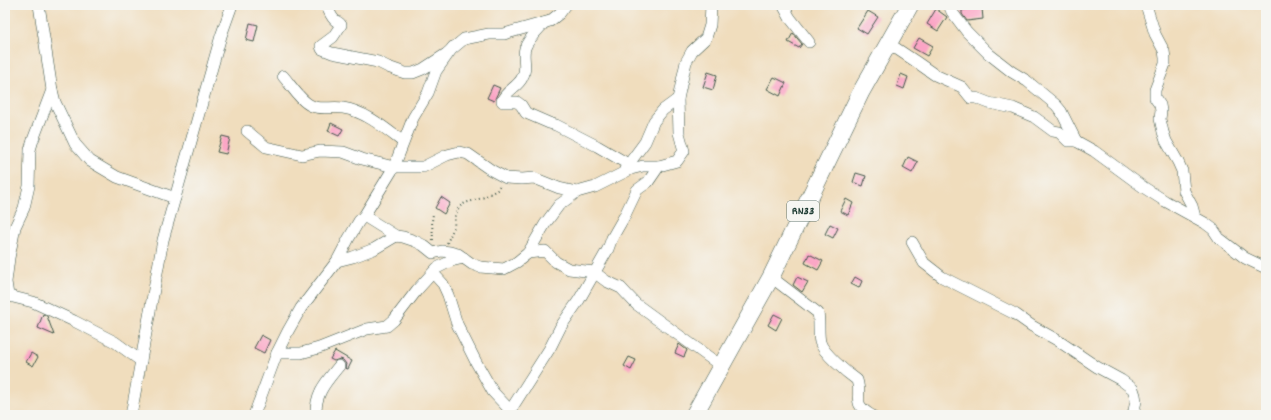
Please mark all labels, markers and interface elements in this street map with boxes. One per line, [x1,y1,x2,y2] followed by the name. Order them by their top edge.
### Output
[787,201,819,221] road number: RN33

